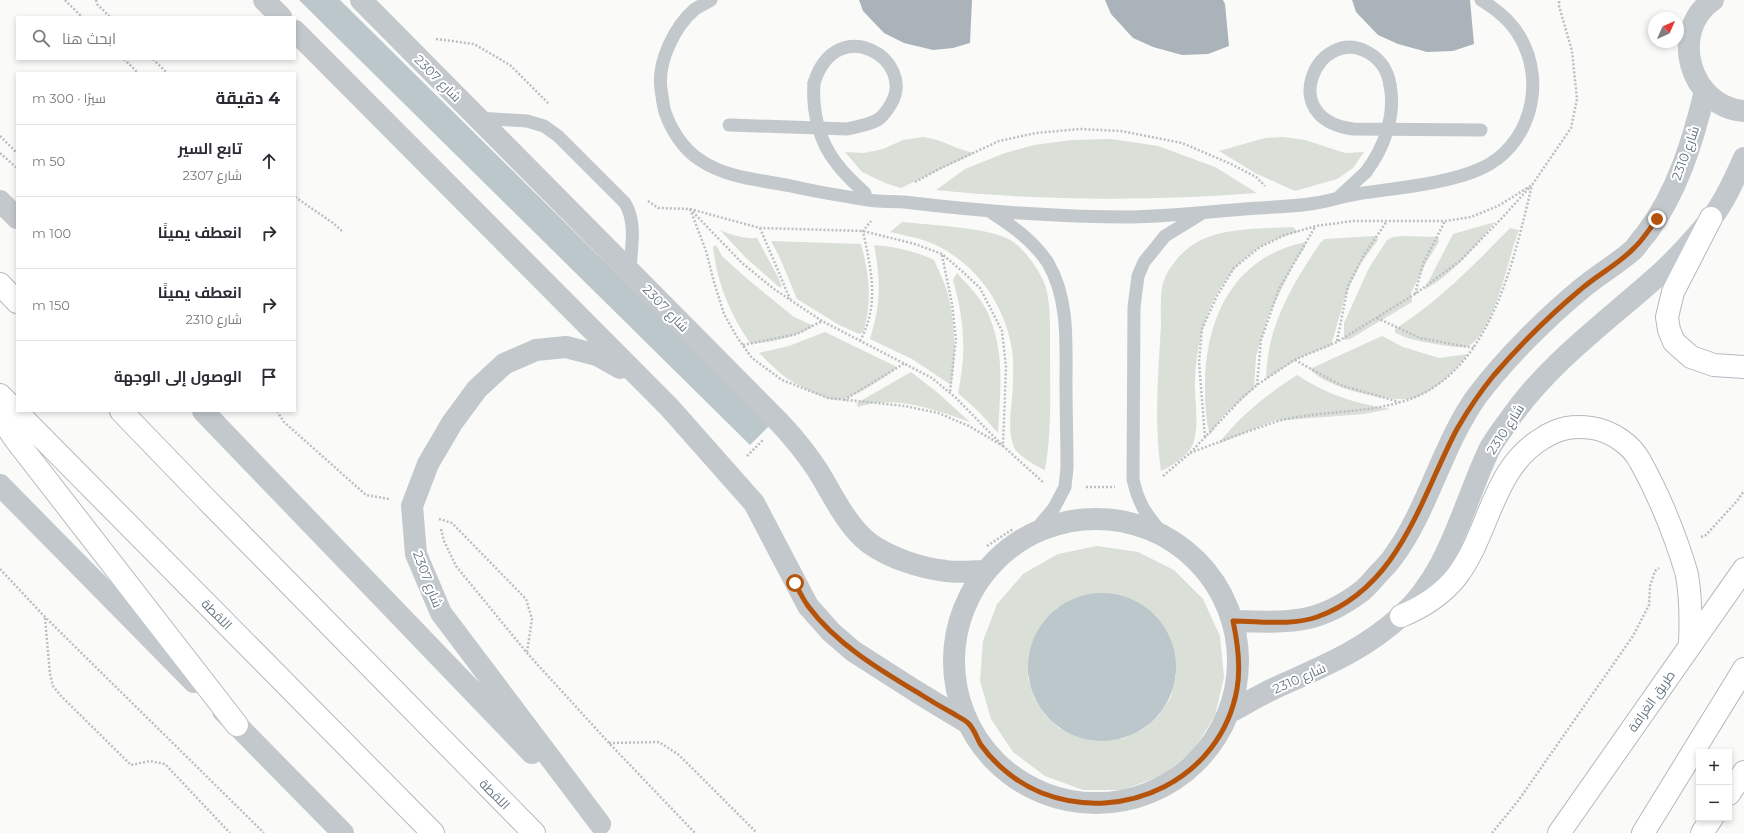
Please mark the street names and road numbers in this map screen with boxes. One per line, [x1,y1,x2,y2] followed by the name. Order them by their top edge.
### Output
[411,51,465,105] street label: شارع 2307
[1668,124,1703,183] street label: شارع 2310
[639,281,692,336] street label: شارع 2307
[1483,401,1528,458] street label: شارع 2310
[409,548,446,610] street label: شارع 2307
[198,595,236,633] street label: اللقطة
[1270,659,1329,698] street label: شارع 2310
[1624,667,1678,735] street label: طريق الغرافة
[476,775,514,813] street label: اللقطة

